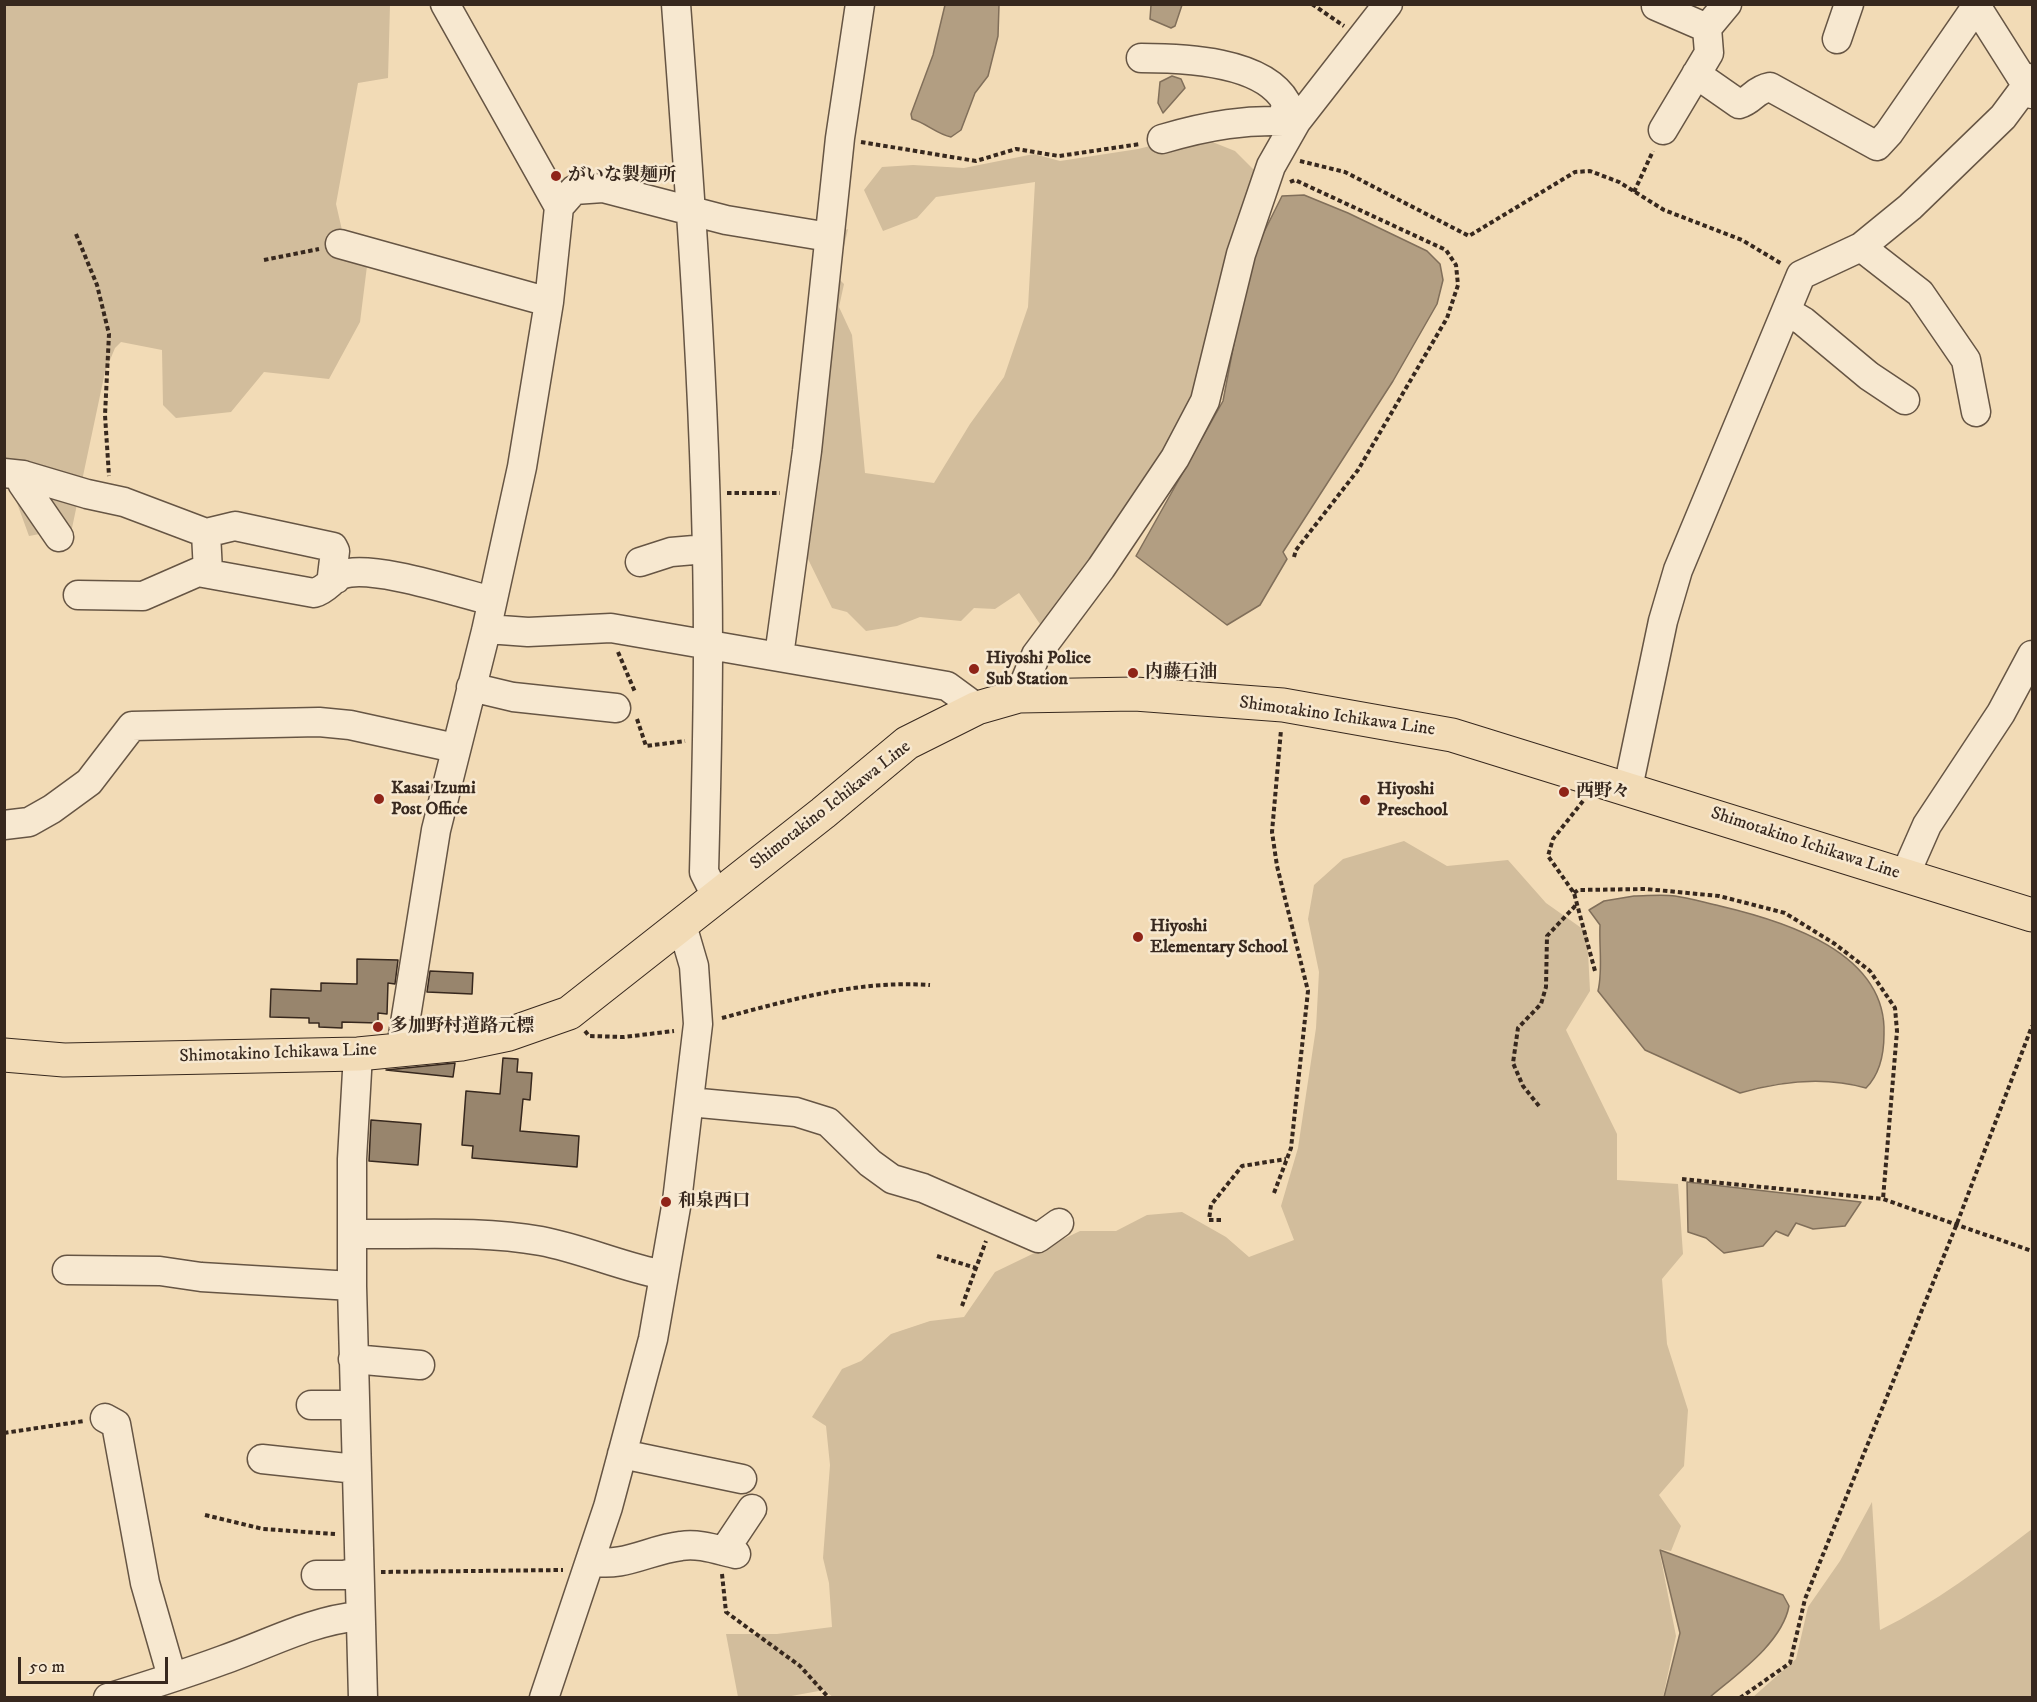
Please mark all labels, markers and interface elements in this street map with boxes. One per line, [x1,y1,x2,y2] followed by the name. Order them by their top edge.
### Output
[568,165,676,187] place label: がいな製麺所
[549,169,563,183] marker: がいな製麺所
[986,648,1091,690] place label: Hiyoshi Police Sub Station
[967,662,981,676] marker: Hiyoshi Police Sub Station
[1145,662,1217,684] place label: 内藤石油
[1126,666,1140,680] marker: 内藤石油
[1238,693,1436,741] street label: Shimotakino Ichikawa Line
[747,737,915,875] street label: Shimotakino Ichikawa Line
[391,778,476,820] place label: Kasai Izumi Post Office
[1377,779,1448,822] place label: Hiyoshi Preschool
[1576,781,1630,803] place label: 西野々
[1557,785,1571,799] marker: 西野々
[372,792,386,806] marker: Kasai Izumi Post Office
[1358,793,1372,807] marker: Hiyoshi Preschool
[1708,803,1902,885] street label: Shimotakino Ichikawa Line
[1150,916,1288,958] place label: Hiyoshi Elementary School
[1131,930,1145,944] marker: Hiyoshi Elementary School
[390,1016,534,1038] place label: 多加野村道路元標
[371,1020,385,1034] marker: 多加野村道路元標
[179,1040,377,1068] street label: Shimotakino Ichikawa Line
[678,1191,750,1213] place label: 和泉西口
[659,1195,673,1209] marker: 和泉西口
[21,1645,171,1683] scale bar
[29,1656,65,1678] text: 50 m

